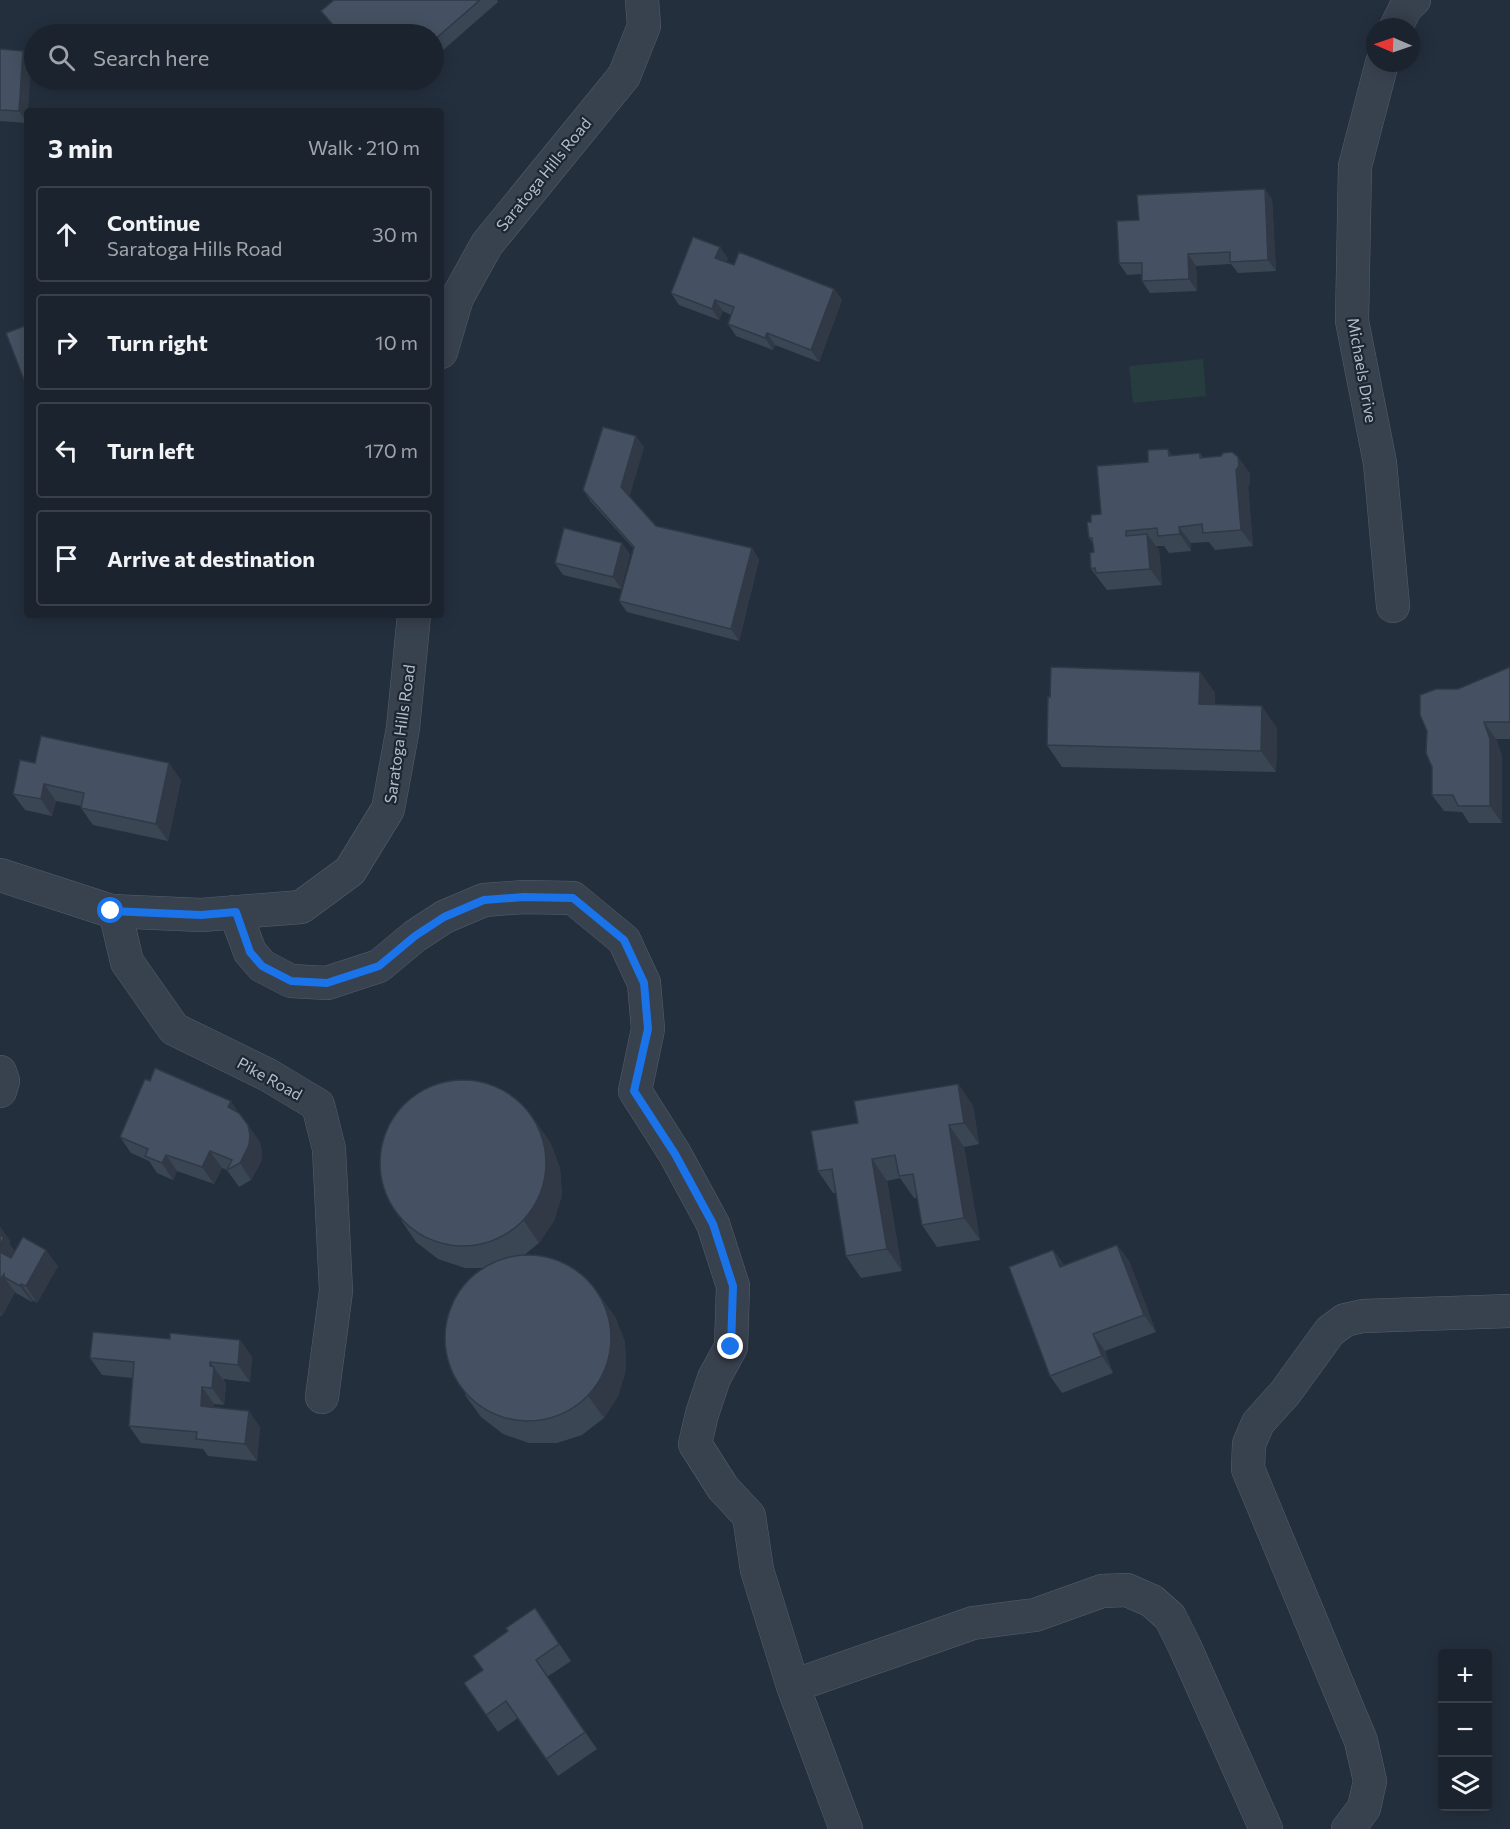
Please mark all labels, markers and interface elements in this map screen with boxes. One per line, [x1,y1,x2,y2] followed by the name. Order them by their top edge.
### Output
[1366,18,1420,72] north arrow
[24,24,444,90] search box
[45,41,78,74] icon: search
[93,44,209,71] text: Search here
[491,114,595,234] street label: Saratoga Hills Road
[48,132,113,163] text: 3 min
[308,135,420,159] text: Walk · 210 m
[107,209,200,236] text: Continue
[50,218,83,251] icon: ahead
[372,222,418,246] text: 30 m
[107,236,282,260] text: Saratoga Hills Road
[1344,316,1382,424] street label: Michaels Drive
[50,326,83,359] icon: right
[107,329,208,356] text: Turn right
[375,330,418,354] text: 10 m
[50,434,83,467] icon: left
[107,437,194,464] text: Turn left
[365,438,418,462] text: 170 m
[50,542,83,575] icon: arrive
[107,545,315,572] text: Arrive at destination
[380,663,418,805] street label: Saratoga Hills Road
[97,897,123,923] route start
[234,1052,306,1104] street label: Pike Road
[717,1333,743,1359] route end
[1438,1649,1492,1811] map controls
[1438,1649,1492,1703] button: +
[1438,1703,1492,1757] button: −
[1438,1757,1492,1811] button: layers

